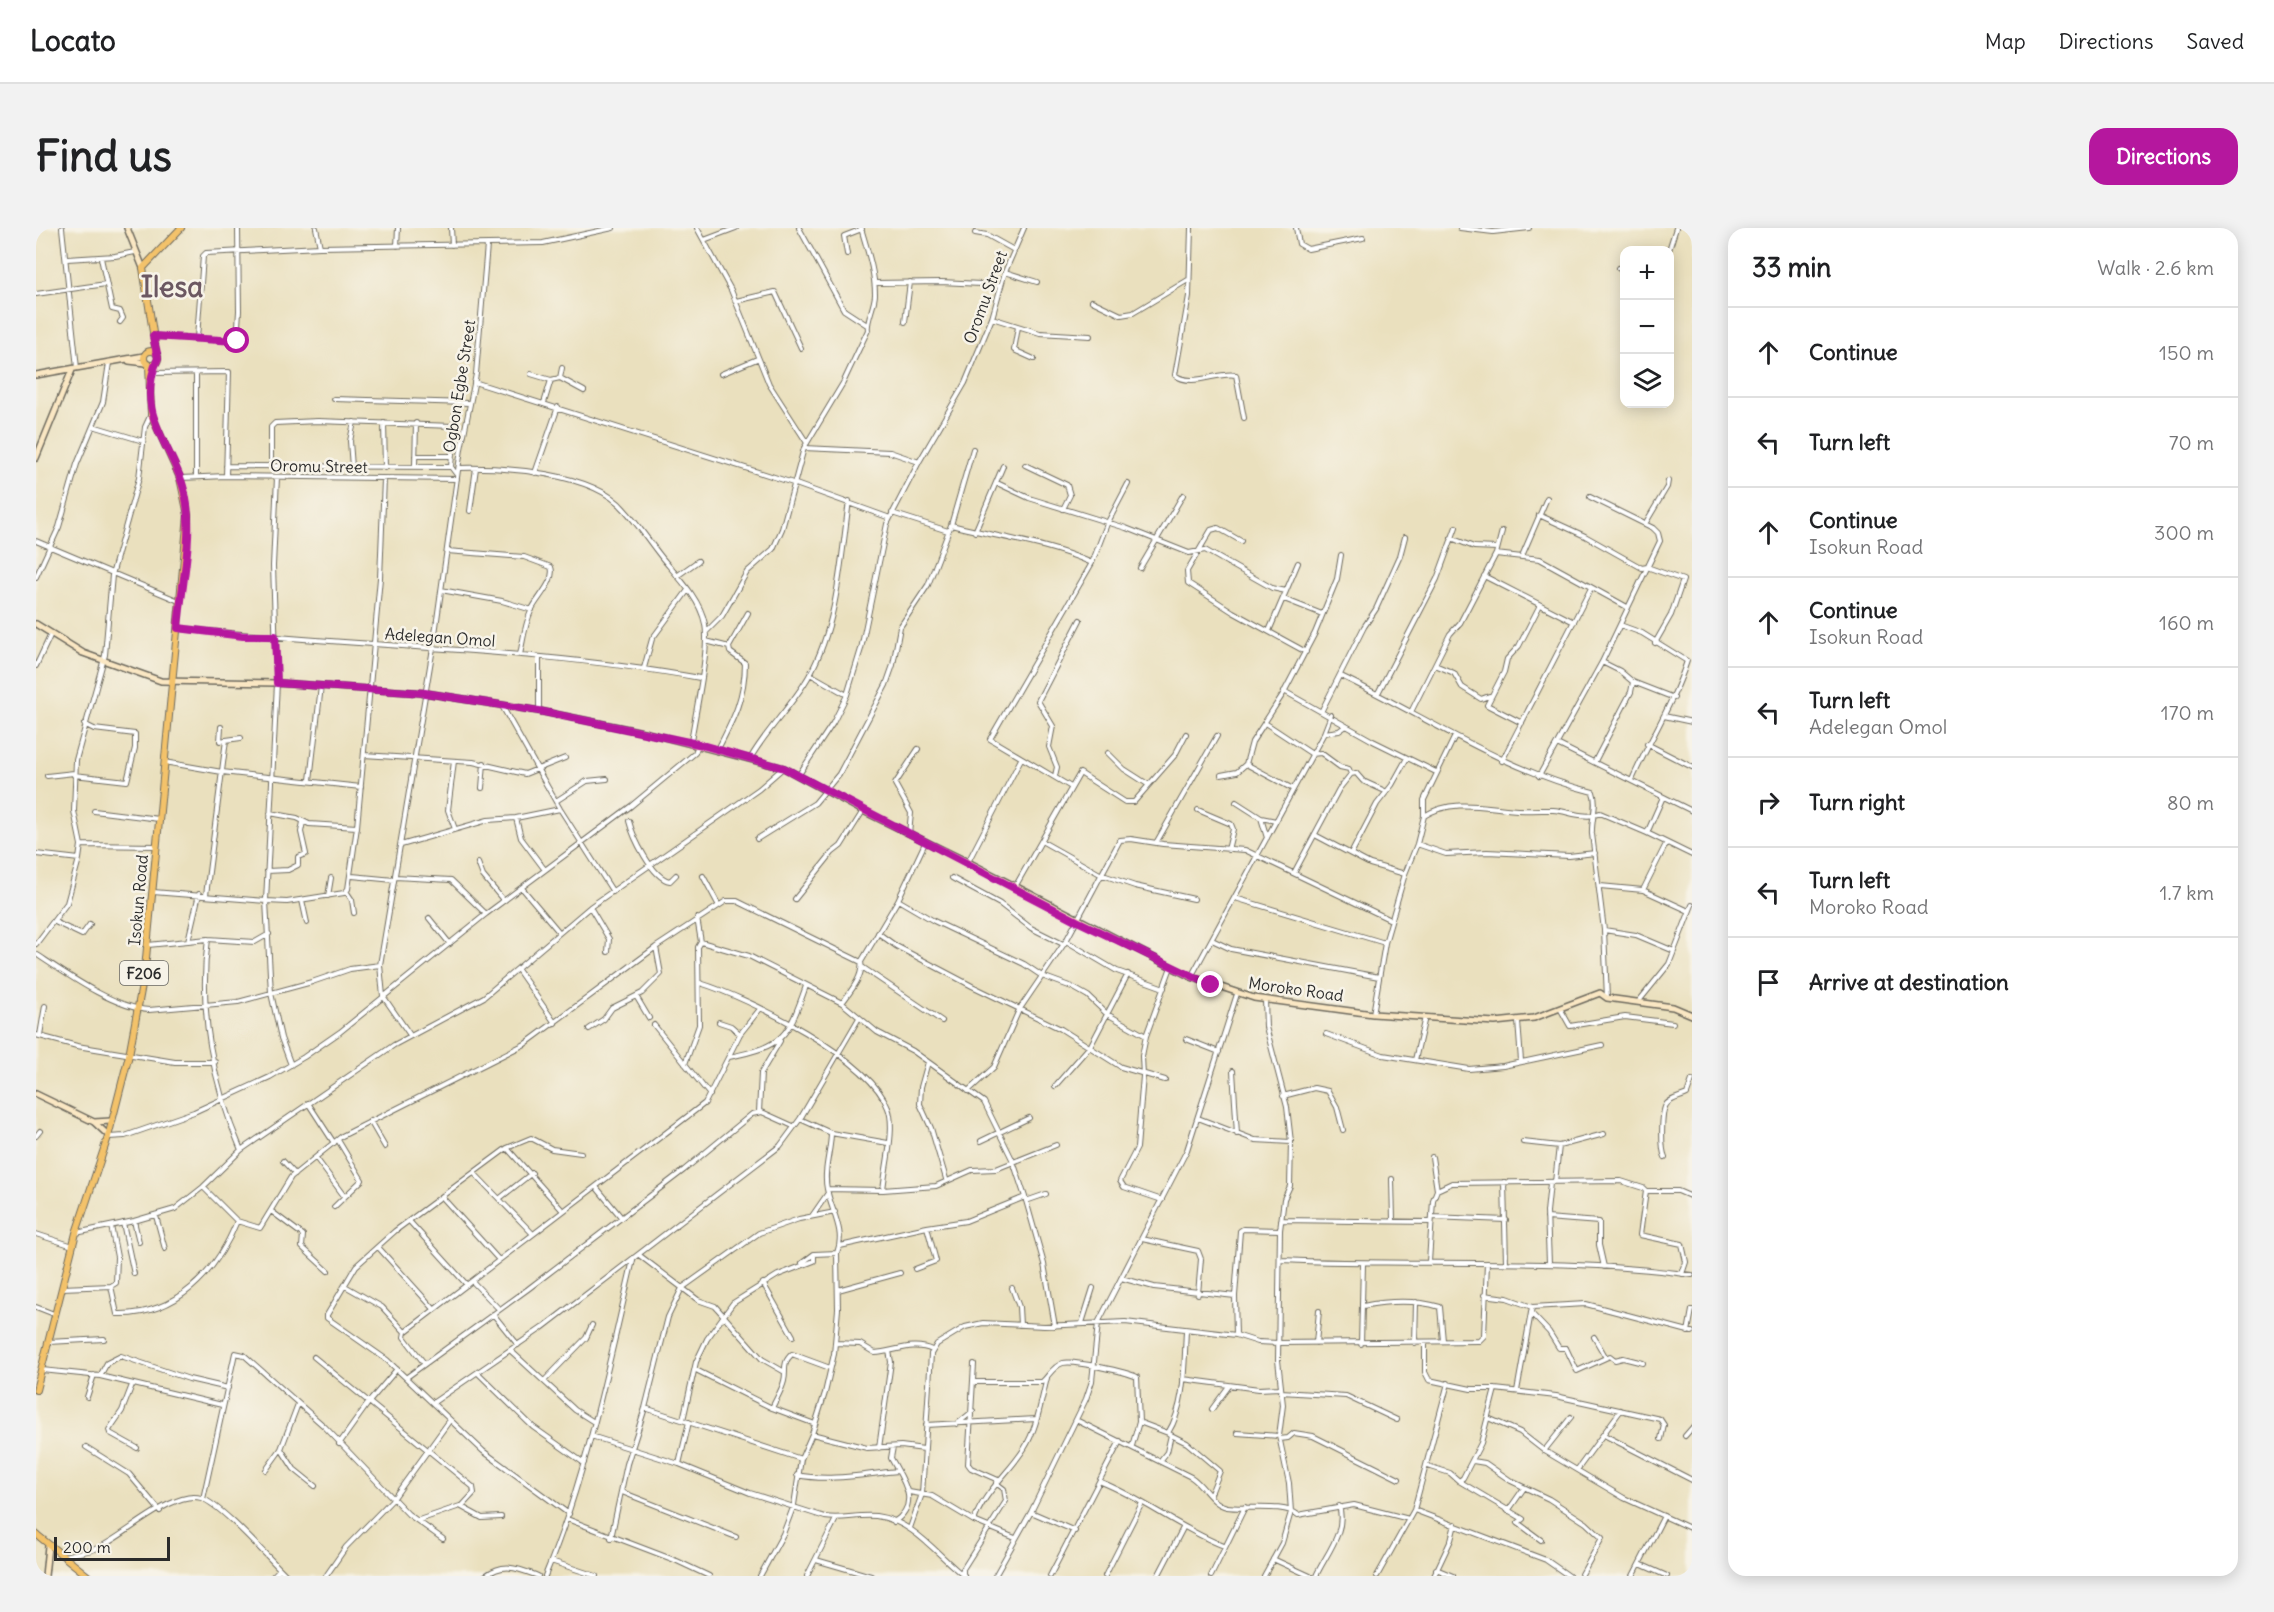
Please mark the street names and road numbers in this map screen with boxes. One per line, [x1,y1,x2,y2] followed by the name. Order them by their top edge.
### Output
[959,247,1011,346] street label: Oromu Street
[439,318,479,454] street label: Ogbon Egbe Street
[270,455,369,477] street label: Oromu Street
[384,623,496,651] street label: Adelegan Omol
[124,854,152,946] street label: Isokun Road
[120,961,168,985] road number: F206
[1247,972,1345,1006] street label: Moroko Road

